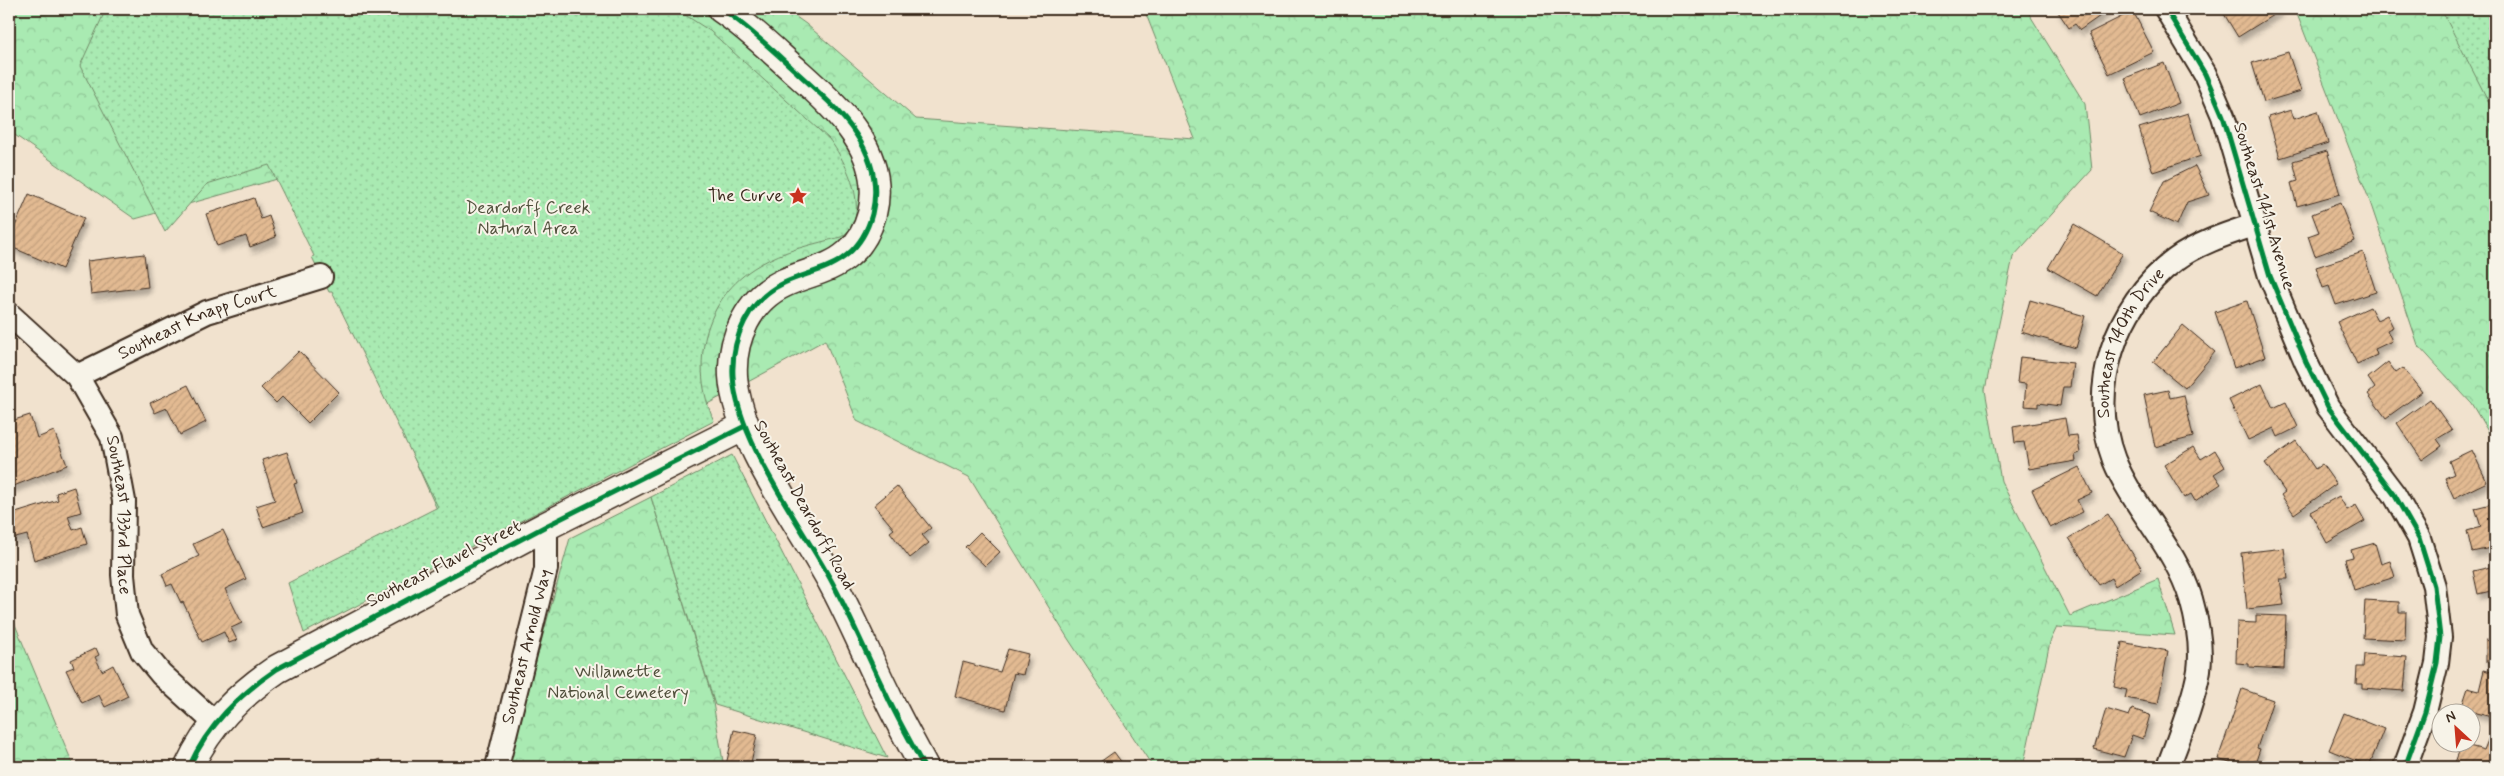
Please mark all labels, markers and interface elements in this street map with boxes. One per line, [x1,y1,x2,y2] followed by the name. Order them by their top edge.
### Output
[2227,119,2301,293] street label: Southeast 141st Avenue
[708,184,783,208] place label: The Curve
[787,185,809,207] place icon: The Curve
[466,196,591,241] park label: Deardorff Creek Natural Area
[2092,262,2170,419] street label: Southeast 140th Drive
[114,279,280,366] street label: Southeast Knapp Court
[747,416,861,594] street label: Southeast Deardorff Road
[100,433,137,596] street label: Southeast 133rd Place
[363,514,526,613] street label: Southeast Flavel Street
[496,566,558,727] street label: Southeast Arnold Way
[547,660,689,705] park label: Willamette National Cemetery
[2432,704,2482,754] north arrow
[2443,707,2459,727] text: N

